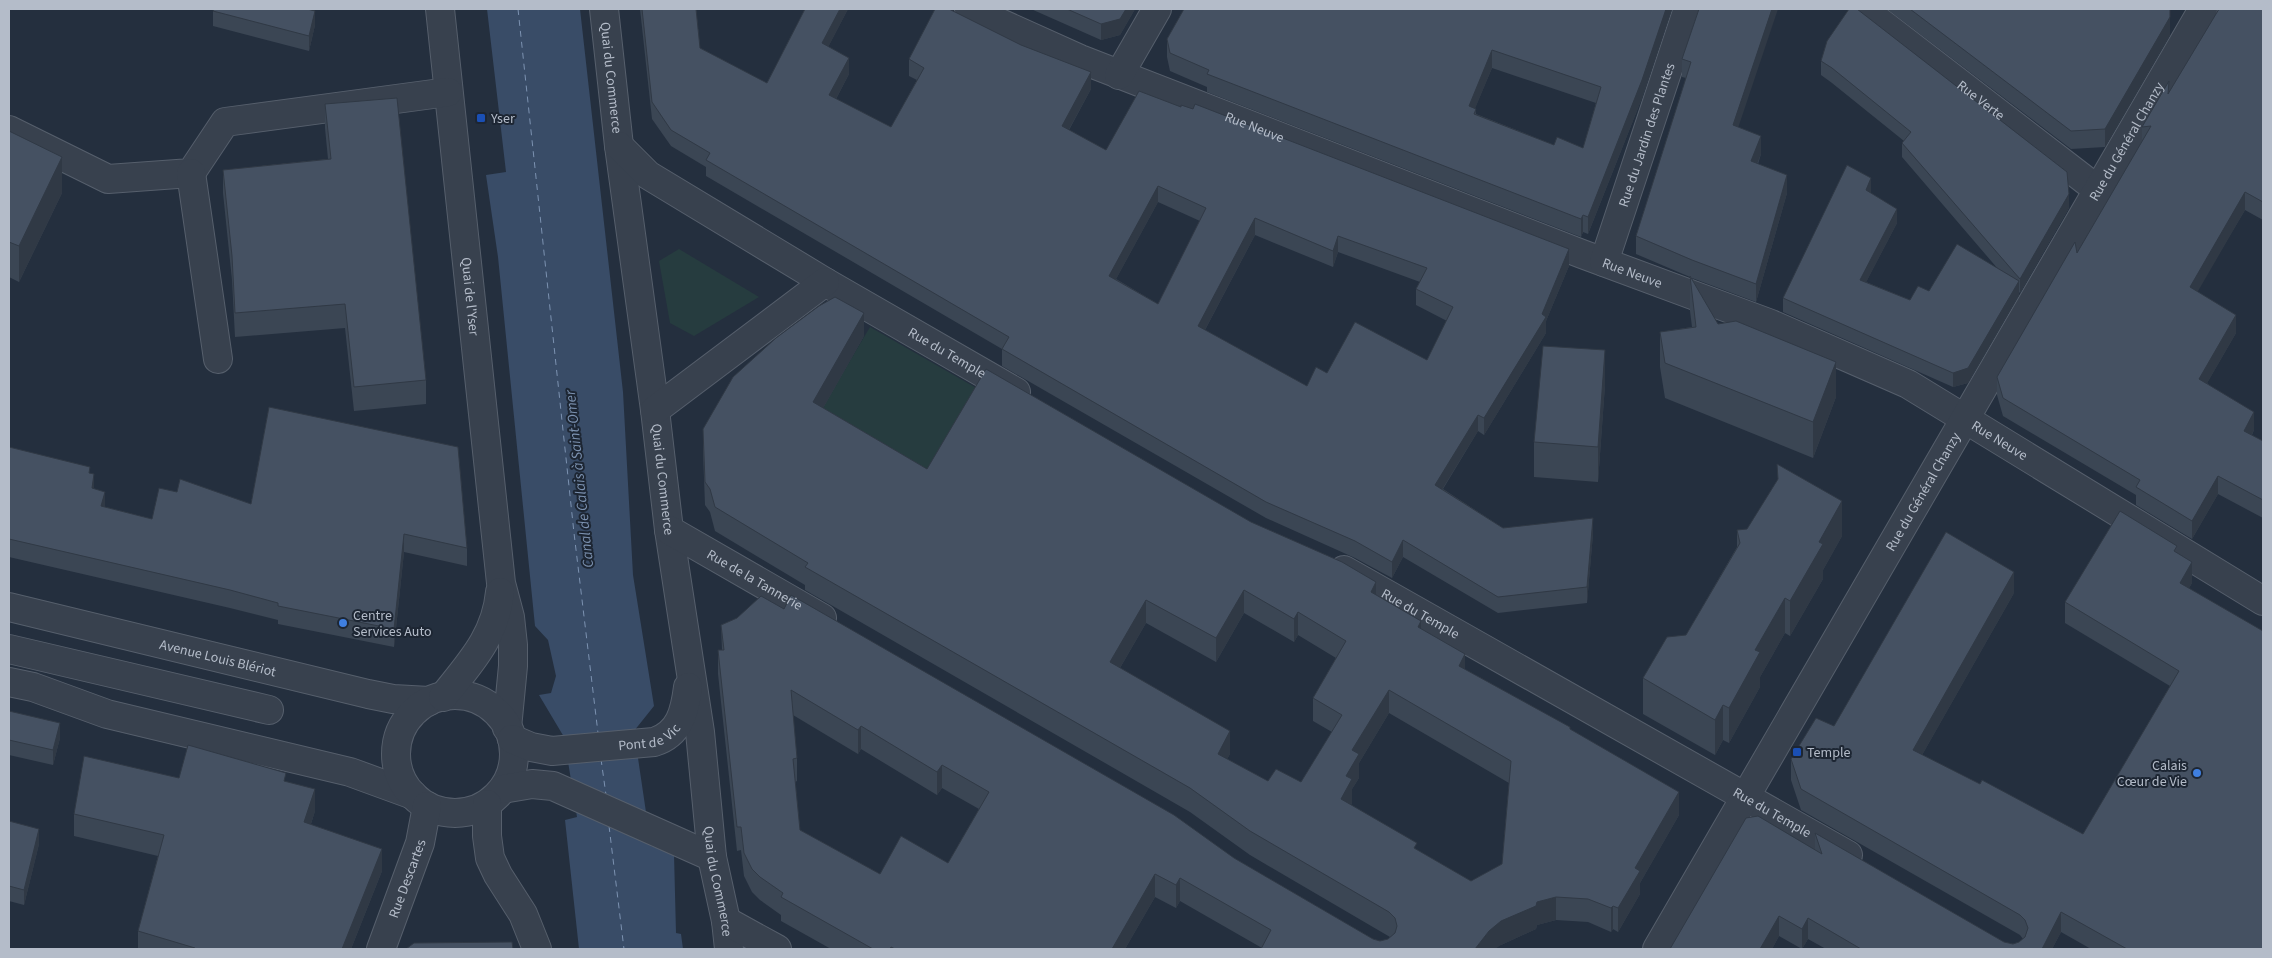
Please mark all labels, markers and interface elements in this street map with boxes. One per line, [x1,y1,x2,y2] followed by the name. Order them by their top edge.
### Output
[594,21,627,135] street label: Quai du Commerce
[1614,60,1680,210] street label: Rue du Jardin des Plantes
[1952,76,2009,126] street label: Rue Verte
[2085,78,2170,205] street label: Rue du Général Chanzy
[1221,107,1287,148] street label: Rue Neuve
[490,109,515,129] place label: Yser
[475,112,487,124] marker: Yser
[1599,253,1665,294] street label: Rue Neuve
[455,256,484,337] street label: Quai de l'Yser
[904,323,990,384] street label: Rue du Temple
[560,388,599,569] water label: Canal de Calais à Saint-Omer
[1967,416,2031,466] street label: Rue Neuve
[646,423,679,537] street label: Quai du Commerce
[1881,428,1966,555] street label: Rue du Général Chanzy
[703,545,806,616] street label: Rue de la Tannerie
[1377,584,1463,644] street label: Rue du Temple
[353,606,432,642] place label: Centre Services Auto
[337,617,349,629] marker: Centre Services Auto
[157,635,278,682] street label: Avenue Louis Blériot
[617,719,686,756] street label: Pont de Vic
[1807,743,1850,763] place label: Temple
[1791,746,1803,758] marker: Temple
[2117,756,2187,792] place label: Calais Cœur de Vie
[2191,767,2203,779] marker: Calais Cœur de Vie
[1729,783,1815,843] street label: Rue du Temple
[698,825,737,938] street label: Quai du Commerce
[384,838,431,921] street label: Rue Descartes

